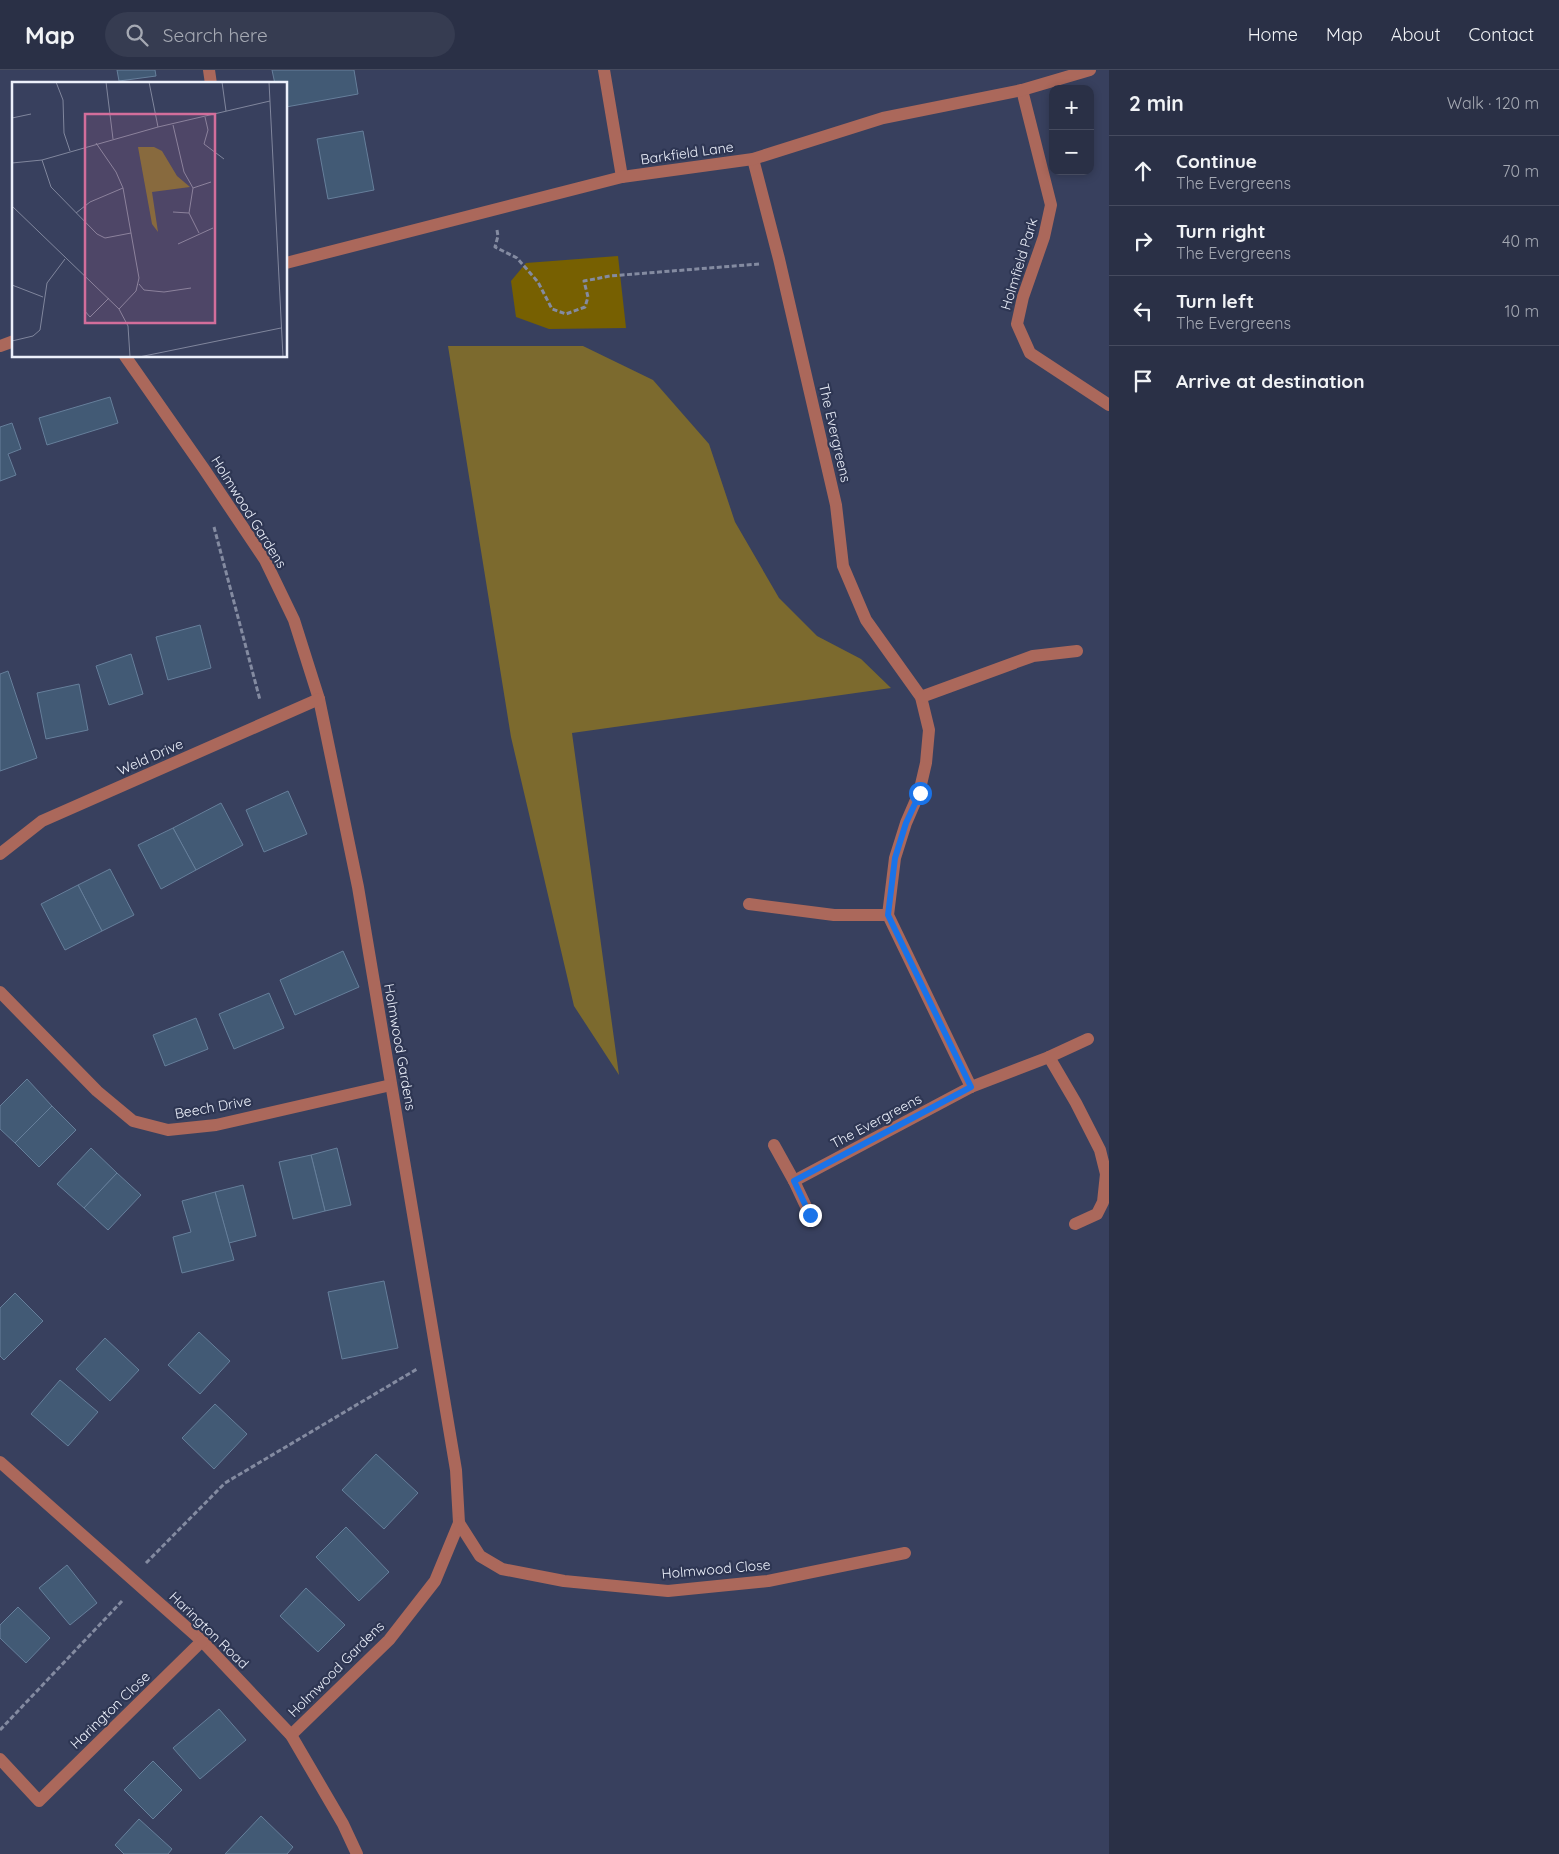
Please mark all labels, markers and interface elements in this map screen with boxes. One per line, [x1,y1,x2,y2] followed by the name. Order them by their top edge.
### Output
[105,12,455,57] search box
[25,20,75,50] text: Map
[123,21,151,49] icon: search
[163,23,268,47] text: Search here
[1248,23,1298,46] text: Home
[1326,23,1363,46] text: Map
[1391,23,1441,46] text: About
[1469,23,1534,46] text: Contact
[12,82,288,358] inset map
[1049,85,1094,175] map controls
[1049,85,1094,130] button: +
[1129,90,1184,116] text: 2 min
[1447,93,1539,113] text: Walk · 120 m
[1049,130,1094,175] button: −
[639,138,735,168] street label: Barkfield Lane
[1176,149,1257,173] text: Continue
[1129,157,1157,185] icon: ahead
[1502,161,1539,181] text: 70 m
[1176,173,1291,193] text: The Evergreens
[996,216,1042,312] street label: Holmfield Park
[1176,219,1265,243] text: Turn right
[1129,227,1157,255] icon: right
[1502,231,1539,251] text: 40 m
[1176,243,1291,263] text: The Evergreens
[1176,289,1254,313] text: Turn left
[1129,297,1157,325] icon: left
[1505,301,1539,321] text: 10 m
[1176,313,1291,333] text: The Evergreens
[1129,367,1157,395] icon: arrive
[1176,369,1365,393] text: Arrive at destination
[815,382,855,484] street label: The Evergreens
[207,453,291,571] street label: Holmwood Gardens
[114,734,186,780] street label: Weld Drive
[909,782,932,805] route start
[380,982,420,1112] street label: Holmwood Gardens
[827,1089,925,1153] street label: The Evergreens
[173,1091,253,1123] street label: Beech Drive
[799,1204,822,1227] route end
[661,1555,771,1583] street label: Holmwood Close
[165,1588,253,1672] street label: Harington Road
[284,1617,388,1721] street label: Holmwood Gardens
[66,1667,154,1753] street label: Harington Close

